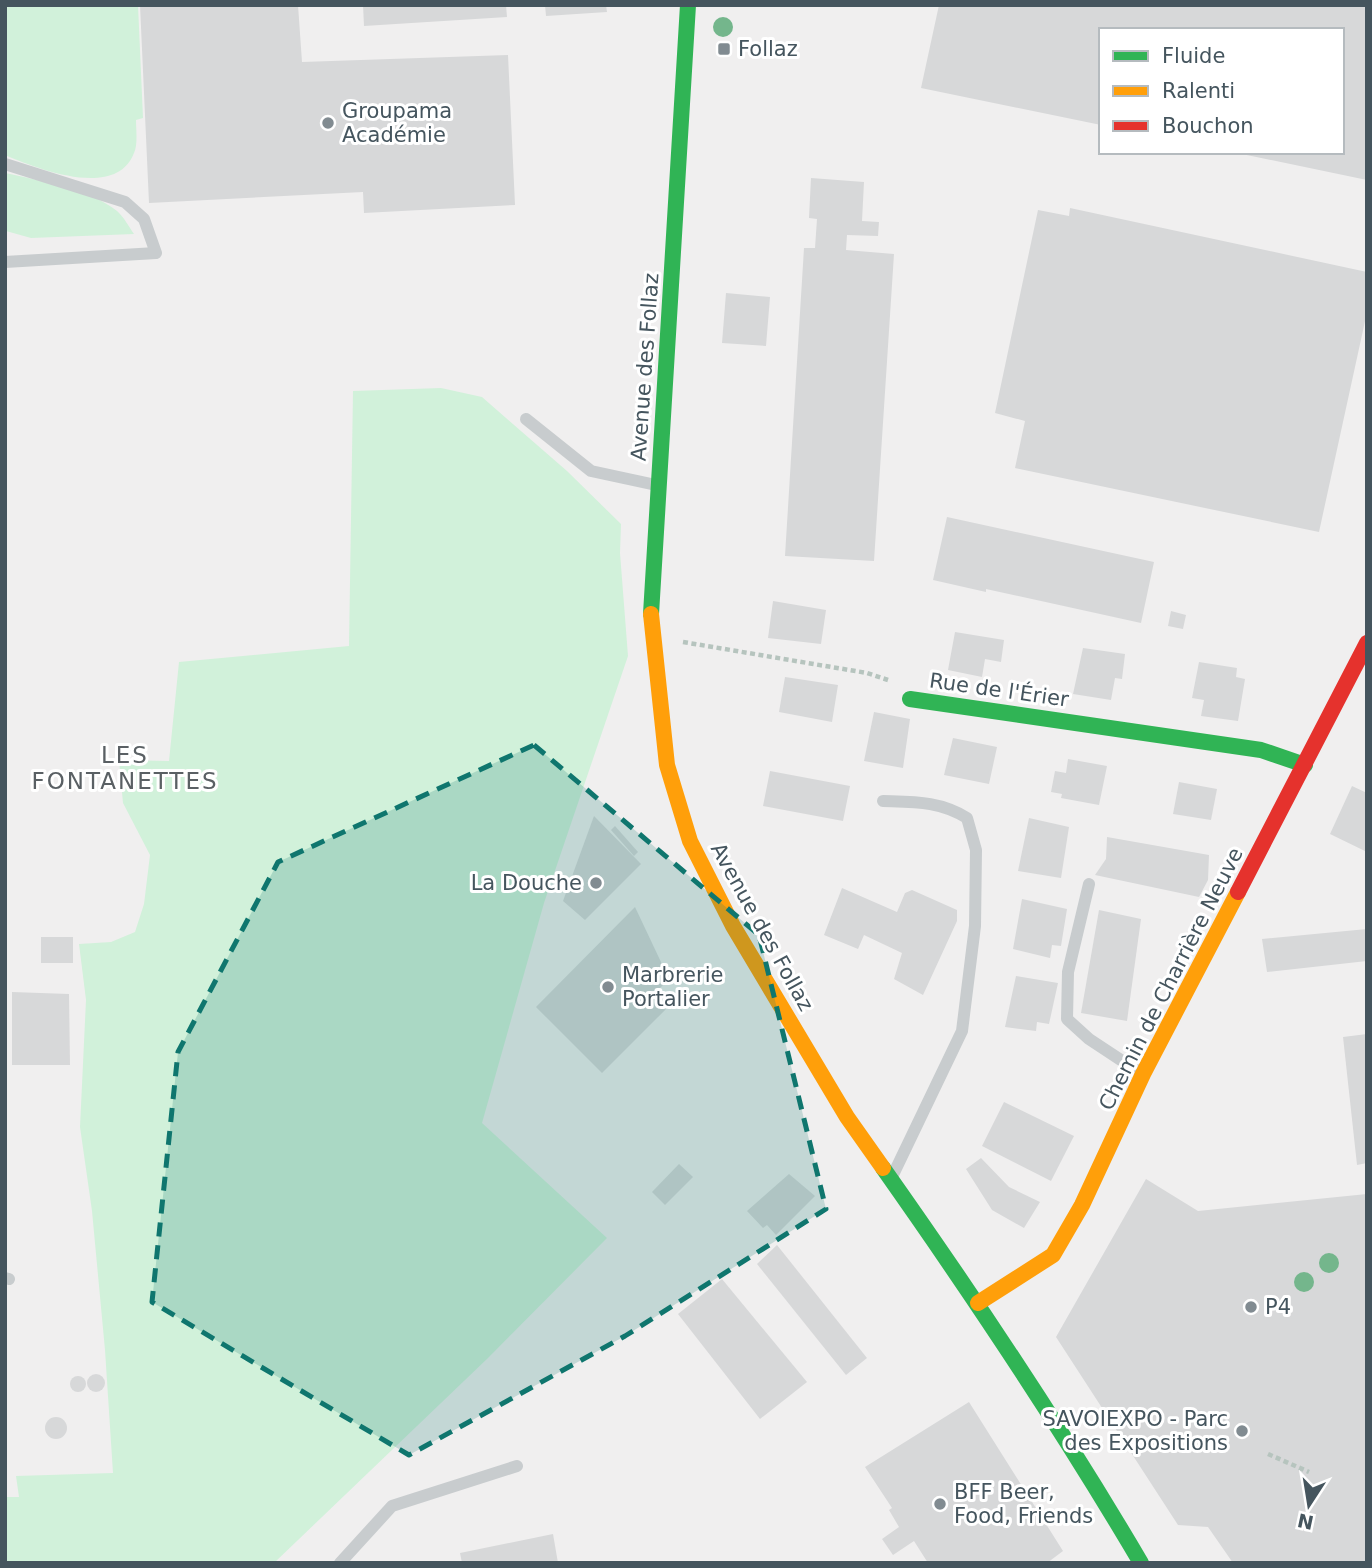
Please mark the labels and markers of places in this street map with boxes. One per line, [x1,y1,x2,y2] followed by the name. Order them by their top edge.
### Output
[738,37,798,61] place label: Follaz
[716,41,732,57] marker: Follaz
[342,99,452,147] place label: Groupama Académie
[320,115,336,131] marker: Groupama Académie
[471,871,582,895] place label: La Douche
[588,875,604,891] marker: La Douche
[622,963,723,1011] place label: Marbrerie Portalier
[600,979,616,995] marker: Marbrerie Portalier
[1265,1295,1291,1319] place label: P4
[1243,1299,1259,1315] marker: P4
[1042,1407,1228,1455] place label: SAVOIEXPO - Parc des Expositions
[1234,1423,1250,1439] marker: SAVOIEXPO - Parc des Expositions
[954,1480,1093,1528] place label: BFF Beer, Food, Friends
[932,1496,948,1512] marker: BFF Beer, Food, Friends

